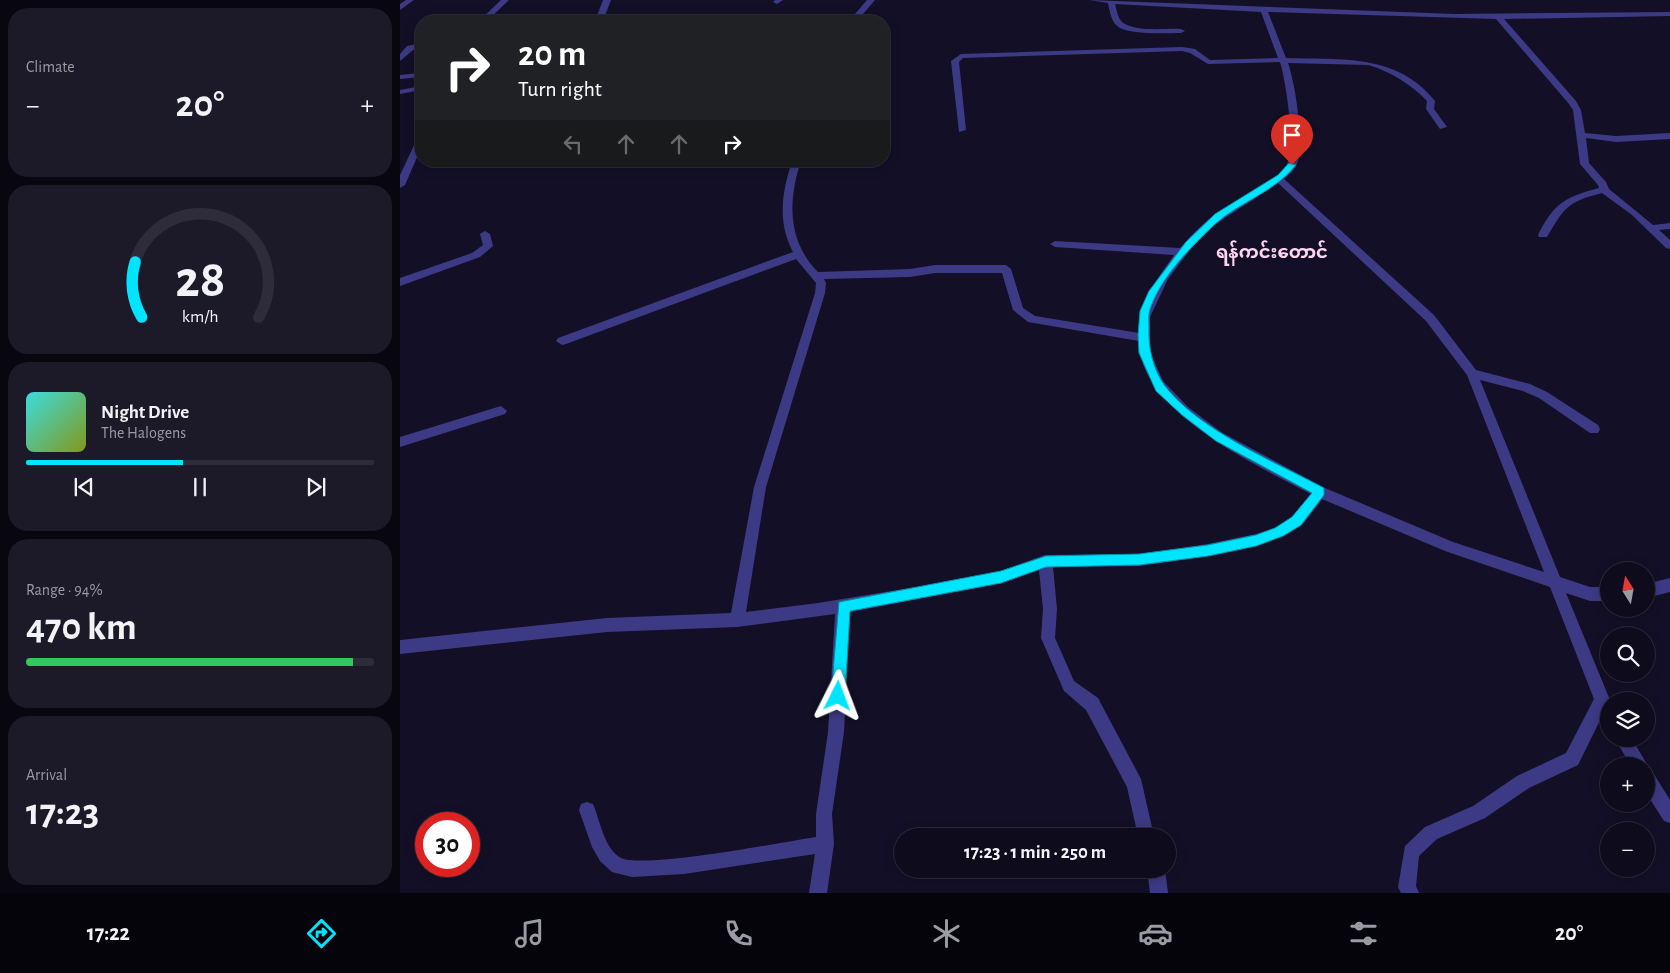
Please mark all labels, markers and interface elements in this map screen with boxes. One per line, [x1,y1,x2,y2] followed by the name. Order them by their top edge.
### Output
[435,35,500,100] icon: right
[518,37,586,72] text: 20 m
[26,59,75,75] text: Climate
[518,78,602,100] text: Turn right
[176,86,224,124] text: 20°
[26,92,39,120] text: −
[361,92,374,120] text: +
[1271,114,1313,165] pin
[1278,121,1306,149] icon: arrive
[559,130,587,158] icon: left
[612,130,640,158] icon: ahead
[665,130,693,158] icon: ahead
[718,130,746,158] icon: right
[1216,240,1328,266] district label: ရန်ကင်းတောင်
[175,254,225,306] text: 28
[182,308,218,326] text: km/h
[101,403,189,422] text: Night Drive
[101,425,186,441] text: The Halogens
[70,473,98,501] icon: previous
[186,473,214,501] icon: pause
[302,473,330,501] icon: next
[1600,562,1655,618] north arrow
[1600,562,1655,877] map controls
[26,582,103,598] text: Range · 94%
[26,609,137,647] text: 470 km
[1600,627,1655,682] button: search
[811,669,863,721] position arrow
[1600,692,1655,747] button: layers
[1600,757,1655,812] button: +
[26,767,67,783] text: Arrival
[26,794,99,832] text: 17:23
[415,812,480,877] speed limit sign: 30
[1600,822,1655,877] button: −
[964,843,1106,862] text: 17:23 · 1 min · 250 m
[304,916,339,951] icon: directions
[512,916,547,951] icon: music
[721,916,756,951] icon: phone
[929,916,964,951] icon: climate
[1138,916,1173,951] icon: car
[1346,916,1381,951] icon: filters
[87,922,130,944] text: 17:22
[1555,922,1583,944] text: 20°

